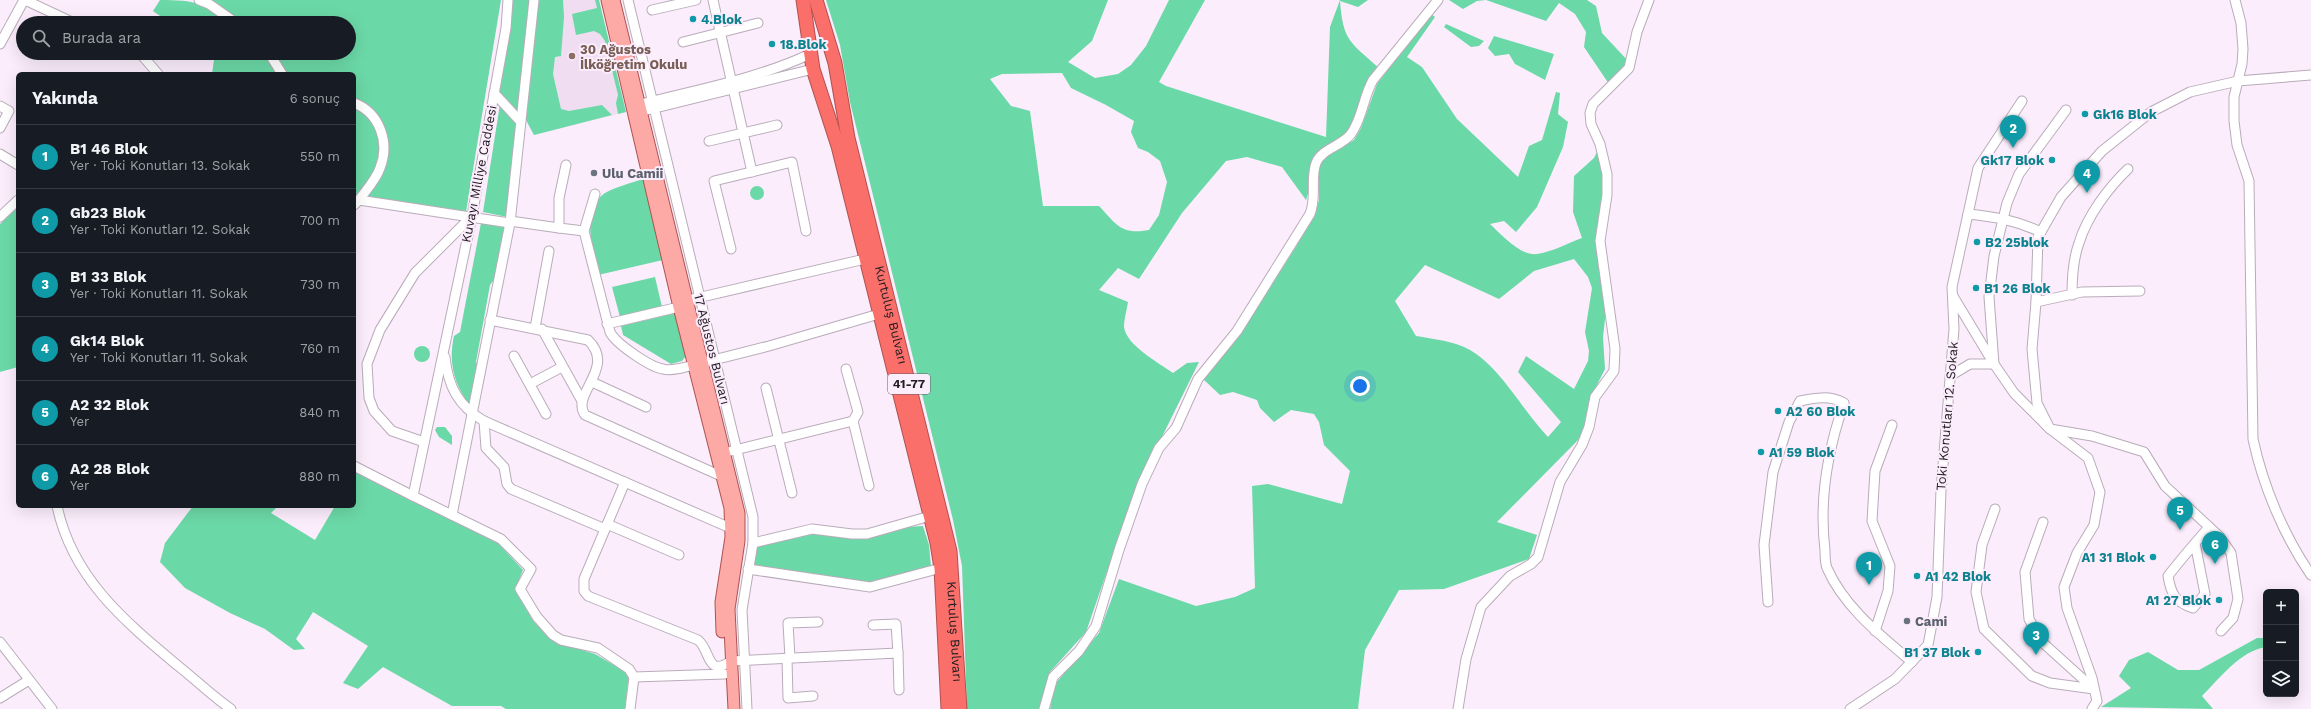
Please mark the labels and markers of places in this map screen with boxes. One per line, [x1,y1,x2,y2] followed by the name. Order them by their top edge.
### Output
[701,12,743,27] place label: 4.Blok
[688,14,698,24] marker: 4.Blok
[780,37,827,52] place label: 18.Blok
[767,39,777,49] marker: 18.Blok
[580,42,687,72] place label: 30 Ağustos İlköğretim Okulu
[567,51,577,61] marker: 30 Ağustos İlköğretim Okulu
[2093,107,2158,122] place label: Gk16 Blok
[2080,109,2090,119] marker: Gk16 Blok
[2000,115,2026,148] pin: 2
[1981,153,2045,168] place label: Gk17 Blok
[2047,155,2057,165] marker: Gk17 Blok
[2074,160,2100,193] pin: 4
[602,166,664,181] place label: Ulu Camii
[589,168,599,178] marker: Ulu Camii
[1985,235,2050,250] place label: B2 25blok
[1972,237,1982,247] marker: B2 25blok
[1984,281,2052,296] place label: B1 26 Blok
[1971,283,1981,293] marker: B1 26 Blok
[1786,404,1856,419] place label: A2 60 Blok
[1773,406,1783,416] marker: A2 60 Blok
[1769,445,1836,460] place label: A1 59 Blok
[1756,447,1766,457] marker: A1 59 Blok
[2167,497,2193,530] pin: 5
[2202,531,2228,564] pin: 6
[2082,550,2146,565] place label: A1 31 Blok
[1856,552,1882,585] pin: 1
[2148,552,2158,562] marker: A1 31 Blok
[1925,569,1992,584] place label: A1 42 Blok
[1912,571,1922,581] marker: A1 42 Blok
[2146,593,2212,608] place label: A1 27 Blok
[2214,595,2224,605] marker: A1 27 Blok
[1915,614,1948,629] place label: Cami
[1902,616,1912,626] marker: Cami
[2023,622,2049,655] pin: 3
[1904,645,1971,660] place label: B1 37 Blok
[1973,647,1983,657] marker: B1 37 Blok

